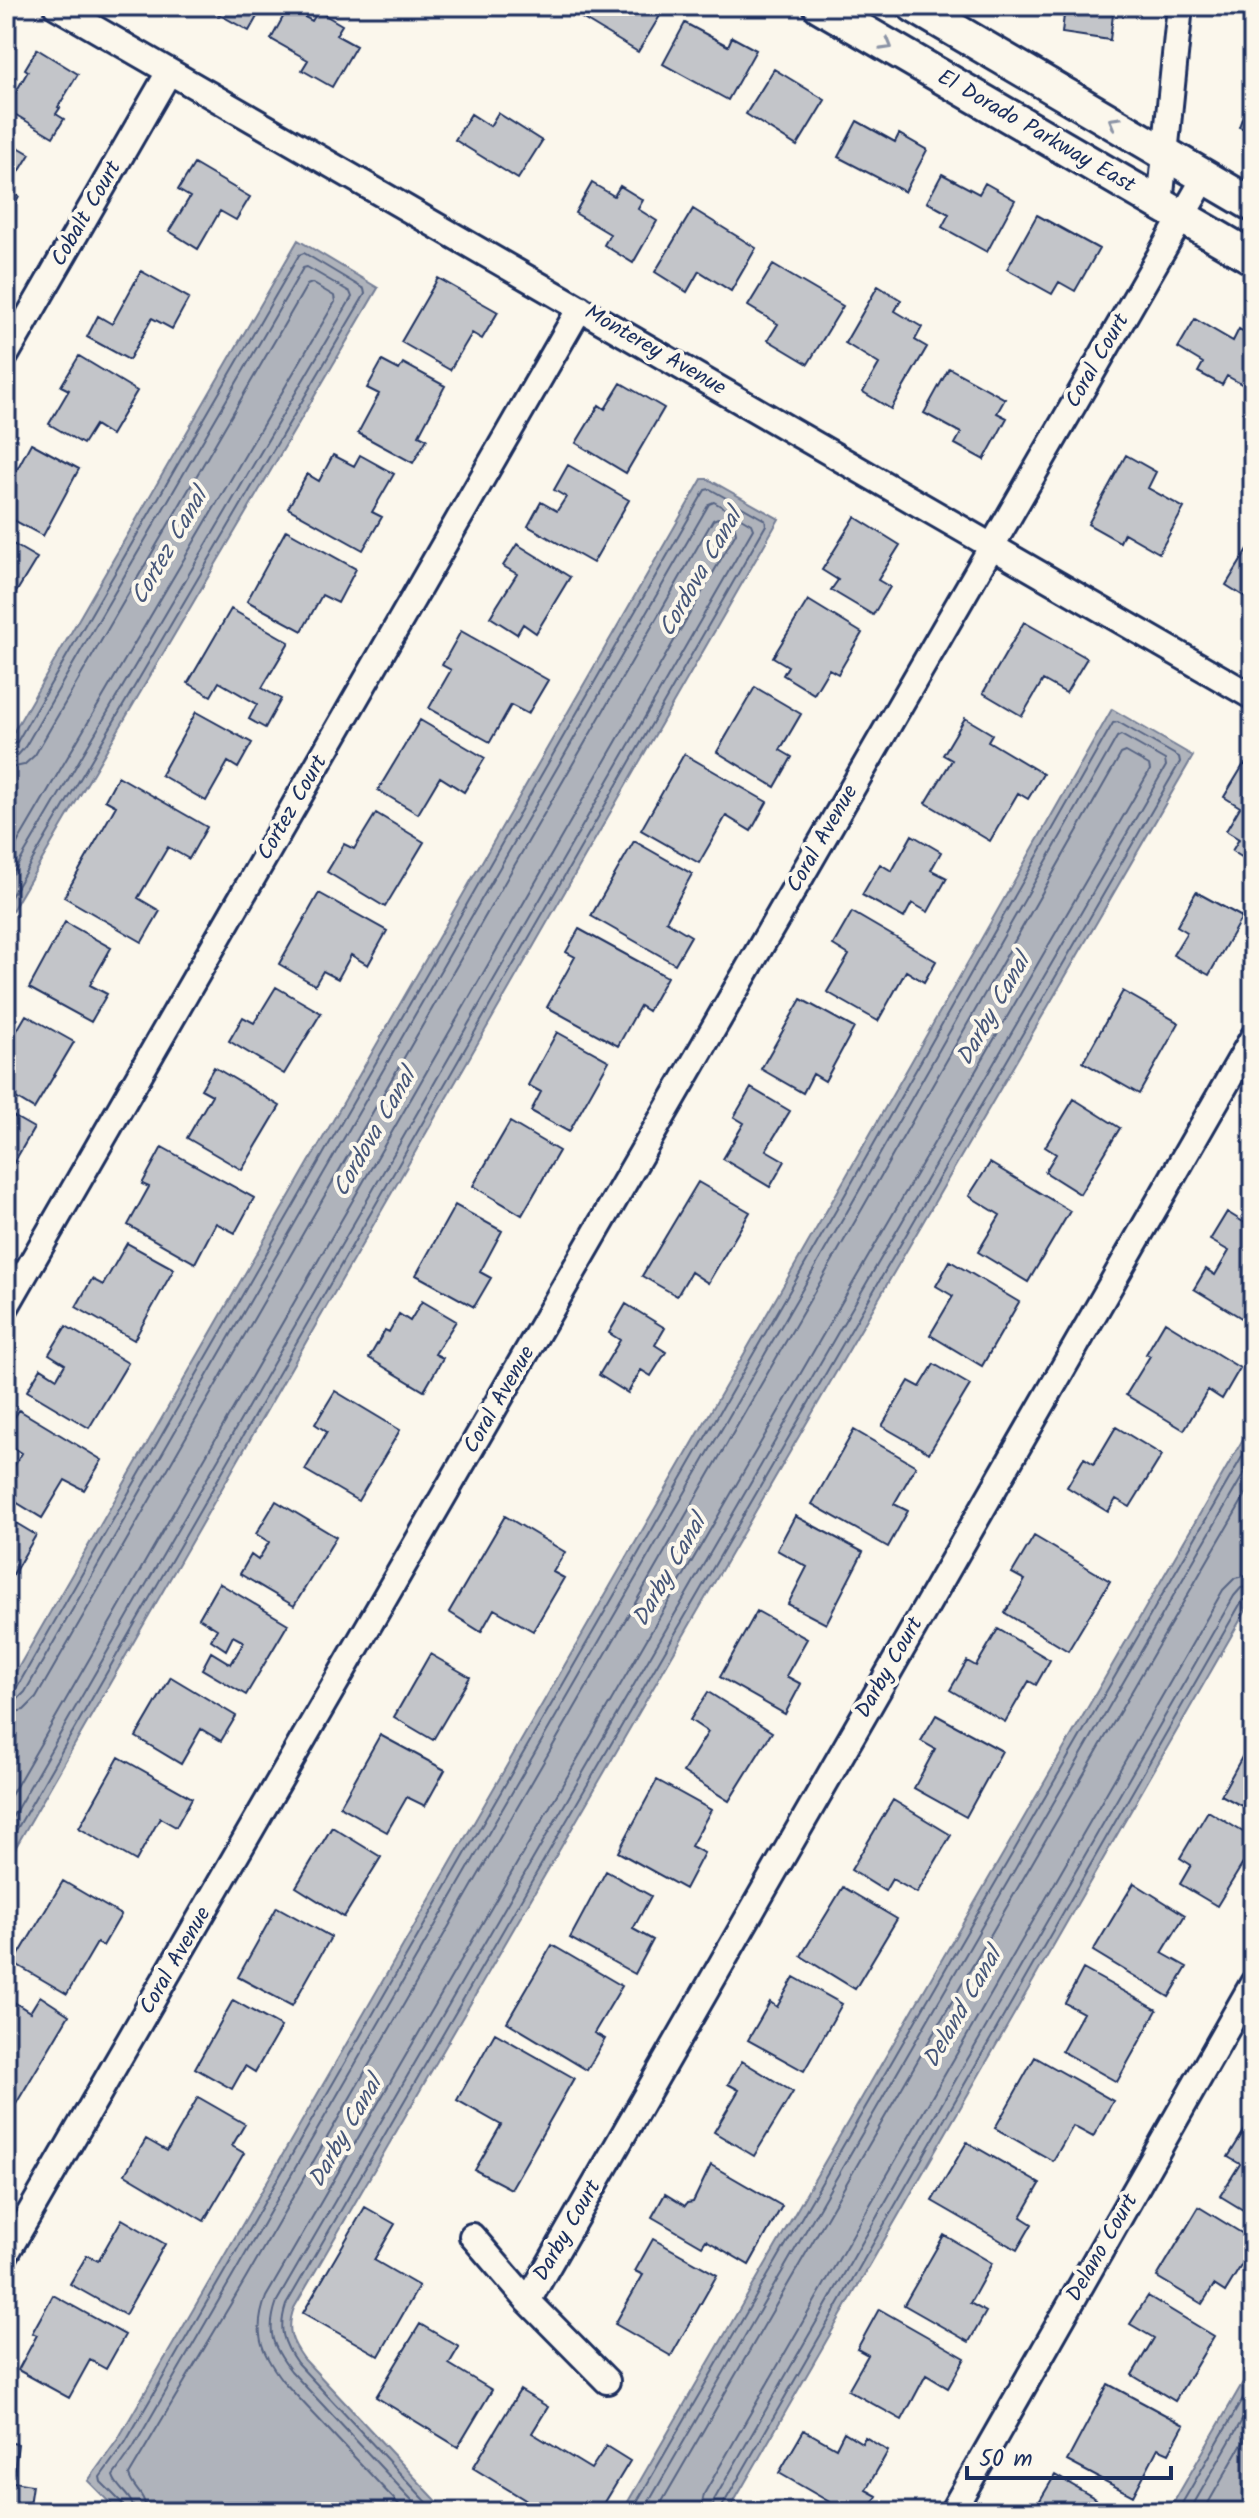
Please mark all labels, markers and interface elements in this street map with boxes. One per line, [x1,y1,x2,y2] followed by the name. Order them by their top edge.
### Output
[878,35,893,51] one-way arrow
[930,61,1142,203] street label: El Dorado Parkway East
[1108,116,1123,132] one-way arrow
[43,154,132,274] street label: Cobalt Court
[578,296,732,406] street label: Monterey Avenue
[1057,307,1140,415] street label: Coral Court
[121,478,221,613] water label: Cortez Canal
[648,498,756,645] water label: Cordova Canal
[249,748,338,867] street label: Cortez Court
[778,778,868,900] street label: Coral Avenue
[946,943,1044,1073] water label: Darby Canal
[322,1058,430,1205] water label: Cordova Canal
[455,1339,545,1461] street label: Coral Avenue
[622,1504,720,1634] water label: Darby Canal
[847,1610,933,1725] street label: Darby Court
[131,1900,221,2022] street label: Coral Avenue
[913,1937,1015,2076] water label: Deland Canal
[298,2065,396,2195] water label: Darby Canal
[525,2173,611,2288] street label: Darby Court
[1058,2187,1148,2309] street label: Delano Court
[967,2430,1171,2480] scale bar
[979,2440,1033,2479] text: 50 m

